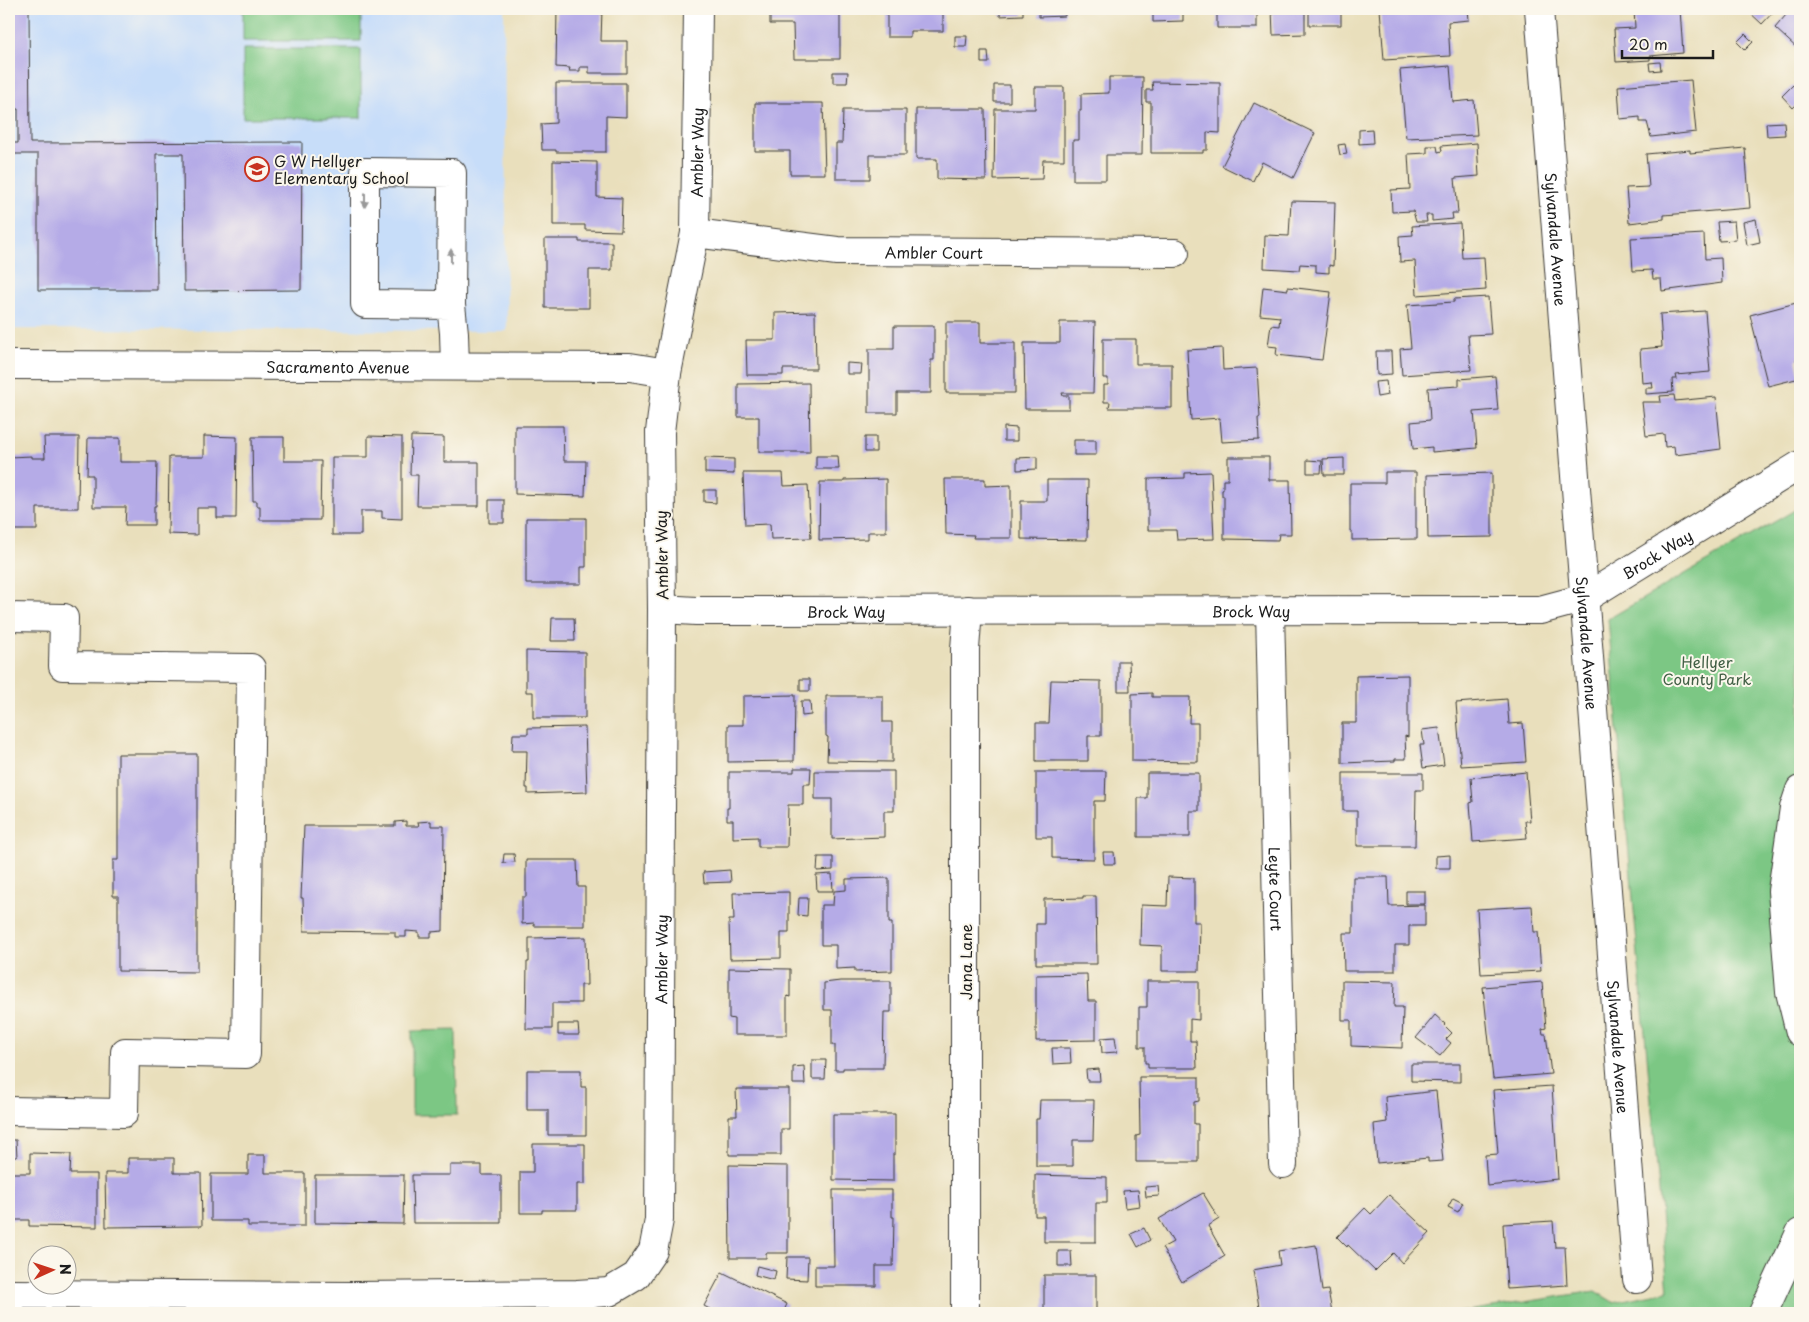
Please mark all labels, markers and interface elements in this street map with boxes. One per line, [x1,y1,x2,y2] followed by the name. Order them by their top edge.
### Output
[1622,28,1713,60] scale bar
[1629,32,1668,55] text: 20 m
[684,107,708,198] street label: Ambler Way
[274,149,409,189] place label: G W Hellyer Elementary School
[244,156,270,182] school or university icon: G W Hellyer Elementary School
[1540,172,1573,307] street label: Sylvandale Avenue
[361,193,369,209] one-way arrow
[885,240,983,263] street label: Ambler Court
[447,248,455,264] one-way arrow
[266,354,410,378] street label: Sacramento Avenue
[649,510,673,600] street label: Ambler Way
[1617,523,1696,584] street label: Brock Way
[1571,576,1605,711] street label: Sylvandale Avenue
[806,599,885,622] street label: Brock Way
[1211,599,1290,622] street label: Brock Way
[1663,650,1751,690] park label: Hellyer County Park
[1264,847,1289,931] street label: Leyte Court
[649,914,672,1004] street label: Ambler Way
[954,924,977,1000] street label: Jana Lane
[1602,979,1636,1114] street label: Sylvandale Avenue
[28,1244,78,1294] north arrow
[55,1263,76,1275] text: N

